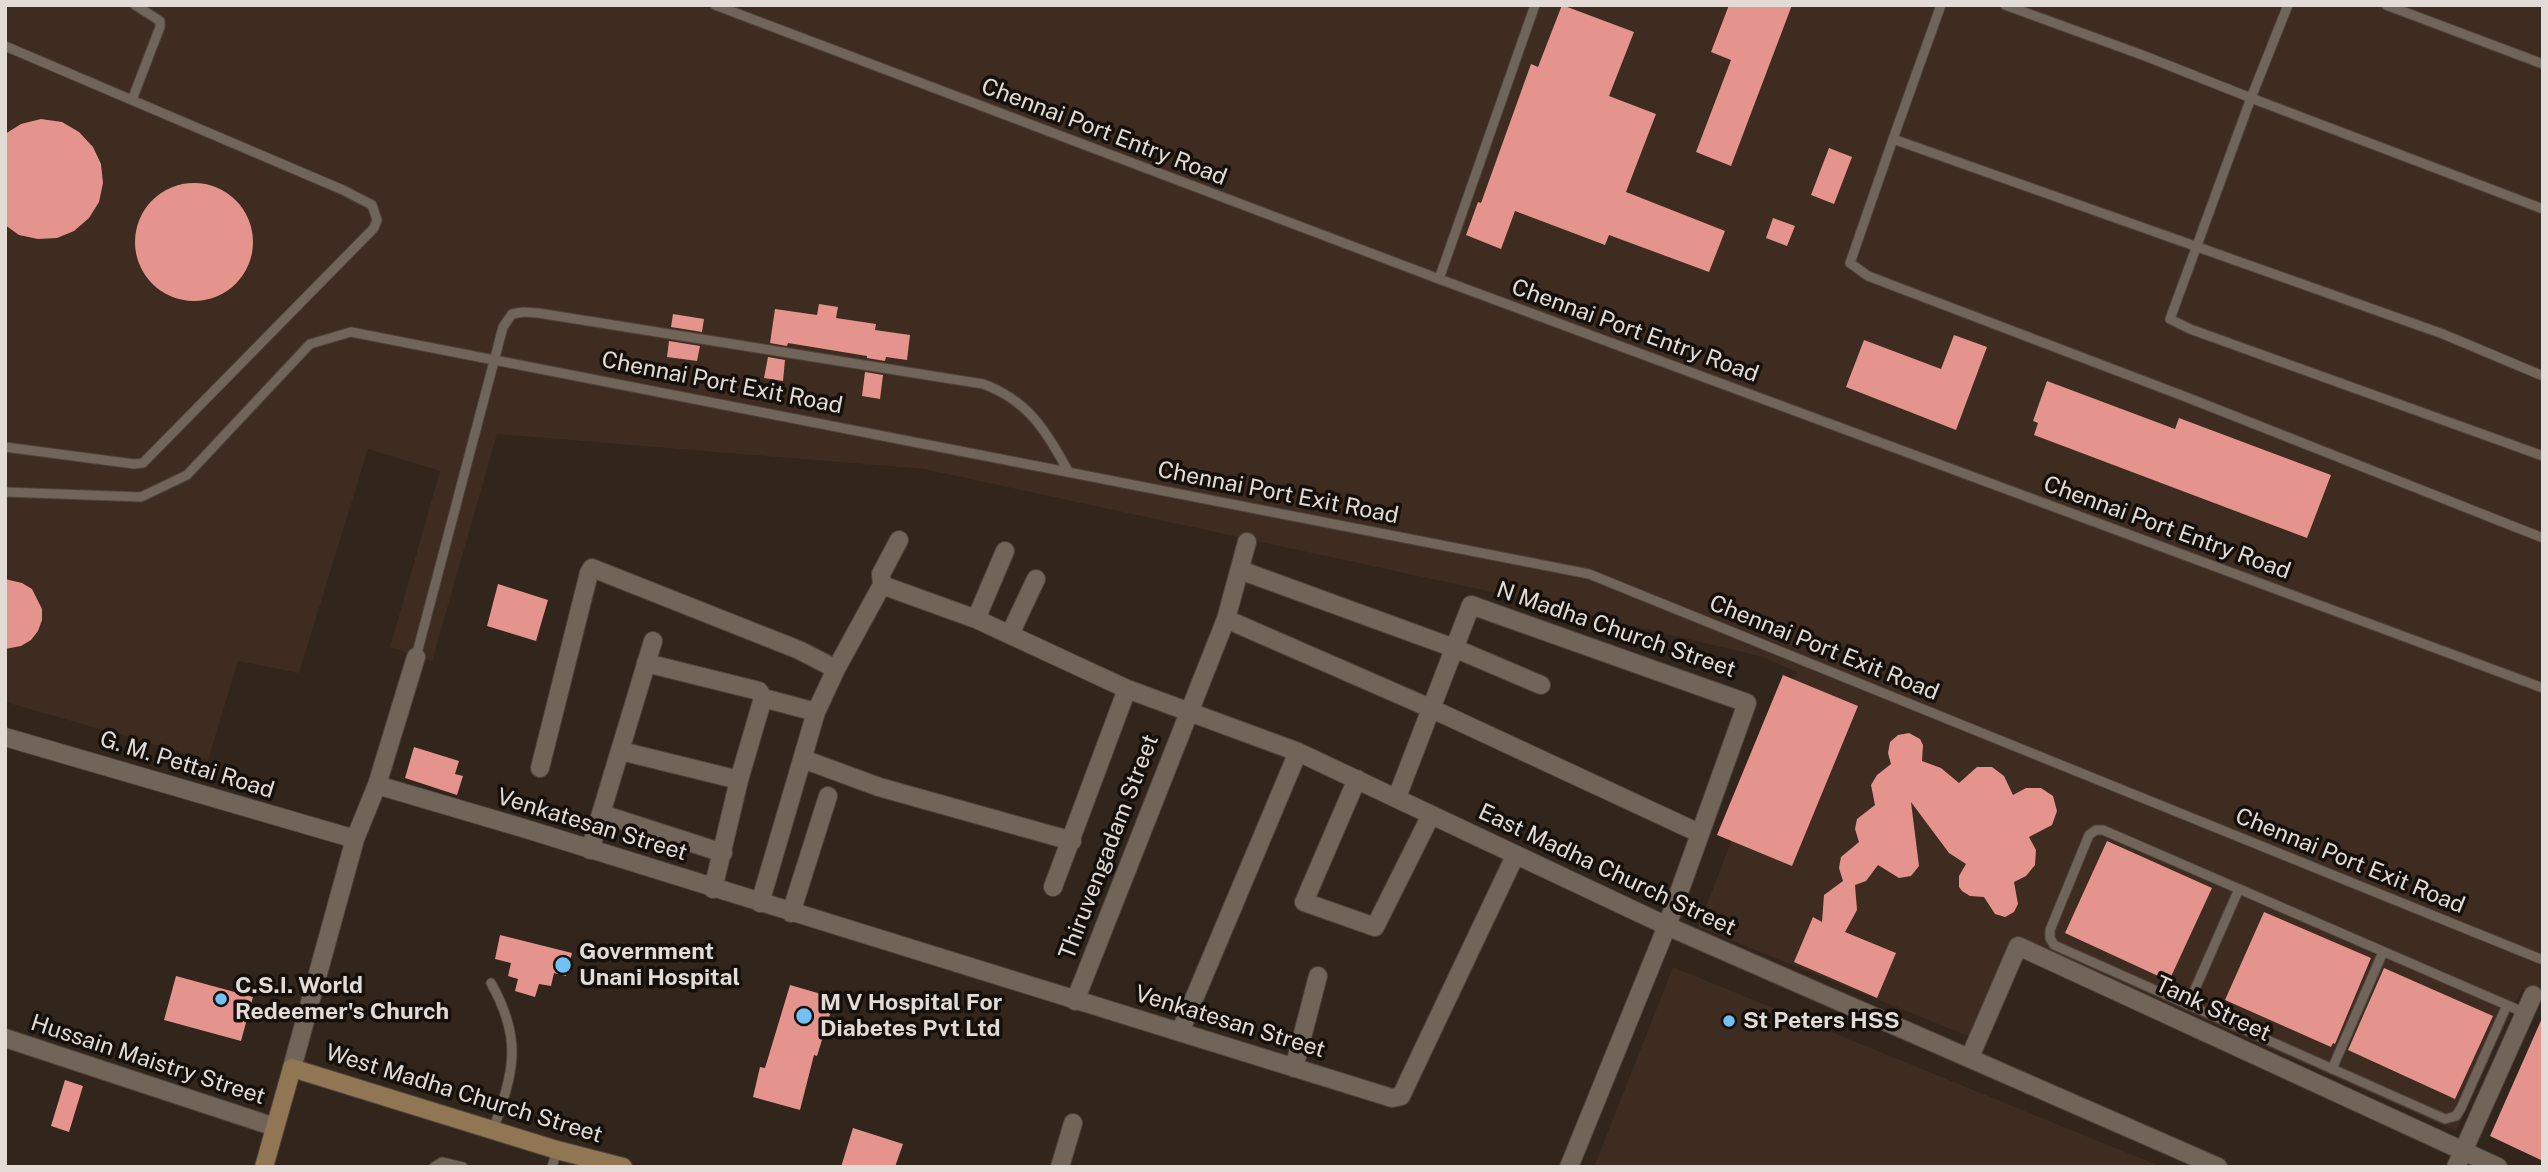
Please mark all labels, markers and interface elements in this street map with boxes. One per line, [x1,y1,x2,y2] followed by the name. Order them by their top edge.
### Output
[977,72,1231,192] street label: Chennai Port Entry Road
[1508,273,1762,389] street label: Chennai Port Entry Road
[599,346,845,420] street label: Chennai Port Exit Road
[1155,456,1401,530] street label: Chennai Port Exit Road
[2040,470,2294,586] street label: Chennai Port Entry Road
[1493,576,1739,684] street label: N Madha Church Street
[1705,589,1943,707] street label: Chennai Port Exit Road
[96,725,278,805] street label: G. M. Pettai Road
[1053,731,1165,963] street label: Thiruvengadam Street
[493,783,691,867] street label: Venkatesan Street
[1474,798,1740,942] street label: East Madha Church Street
[2231,802,2469,920] street label: Chennai Port Exit Road
[579,938,740,992] place label: Government Unani Hospital
[553,955,573,975] marker: Government Unani Hospital
[2151,970,2275,1048] street label: Tank Street
[235,972,449,1026] place label: C.S.I. World Redeemer's Church
[1131,980,1329,1064] street label: Venkatesan Street
[820,989,1002,1043] place label: M V Hospital For Diabetes Pvt Ltd
[213,991,229,1007] marker: C.S.I. World Redeemer's Church
[794,1006,814,1026] marker: M V Hospital For Diabetes Pvt Ltd
[1743,1007,1900,1035] place label: St Peters HSS
[27,1009,269,1111] street label: Hussain Maistry Street
[1721,1013,1737,1029] marker: St Peters HSS
[322,1039,606,1149] street label: West Madha Church Street

